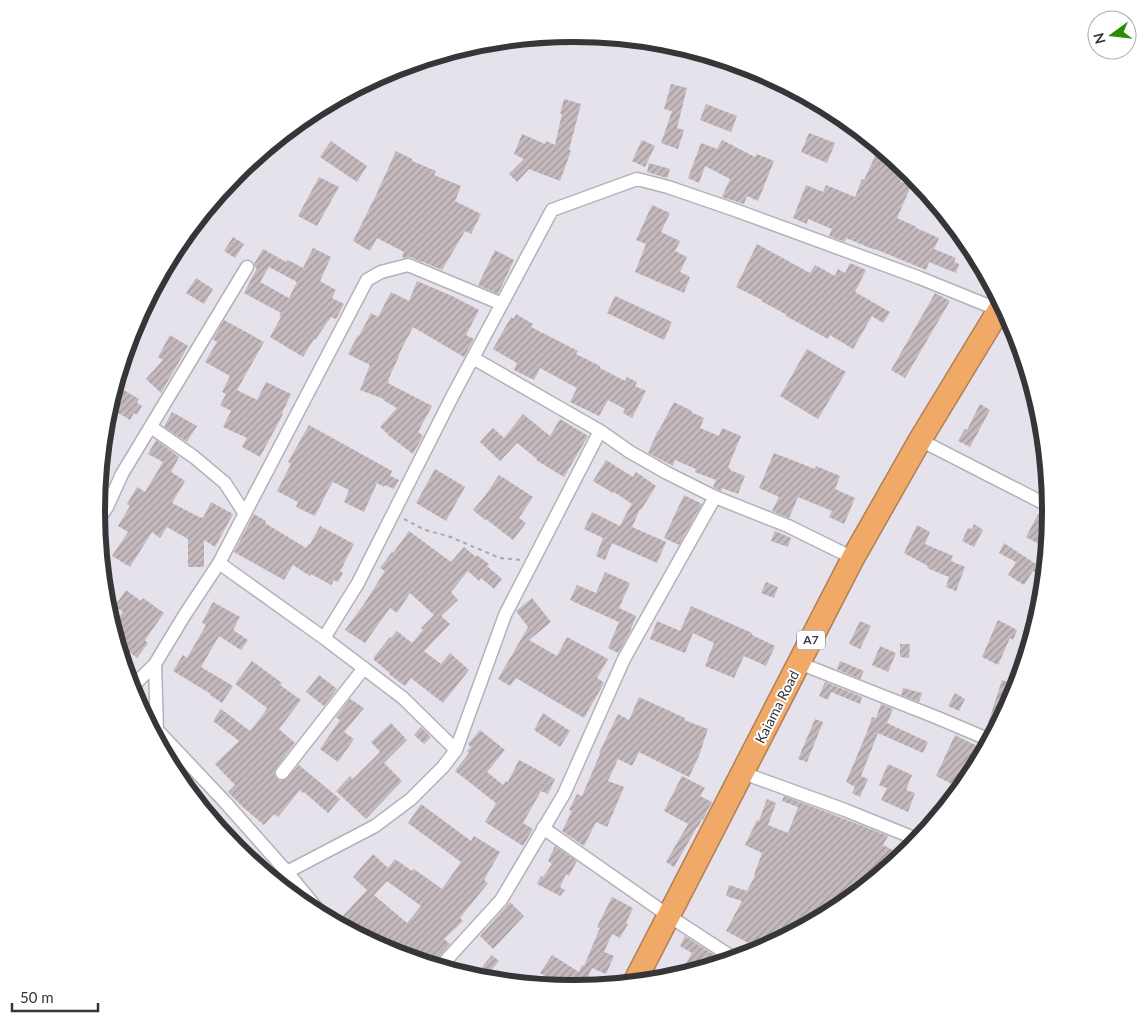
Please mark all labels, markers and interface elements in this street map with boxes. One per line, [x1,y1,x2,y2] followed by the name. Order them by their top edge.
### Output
[1087,10,1137,60] north arrow
[1089,31,1109,46] text: N
[797,630,825,650] road number: A7
[751,667,802,746] street label: Kaiama Road
[12,980,99,1012] scale bar
[20,988,54,1006] text: 50 m

